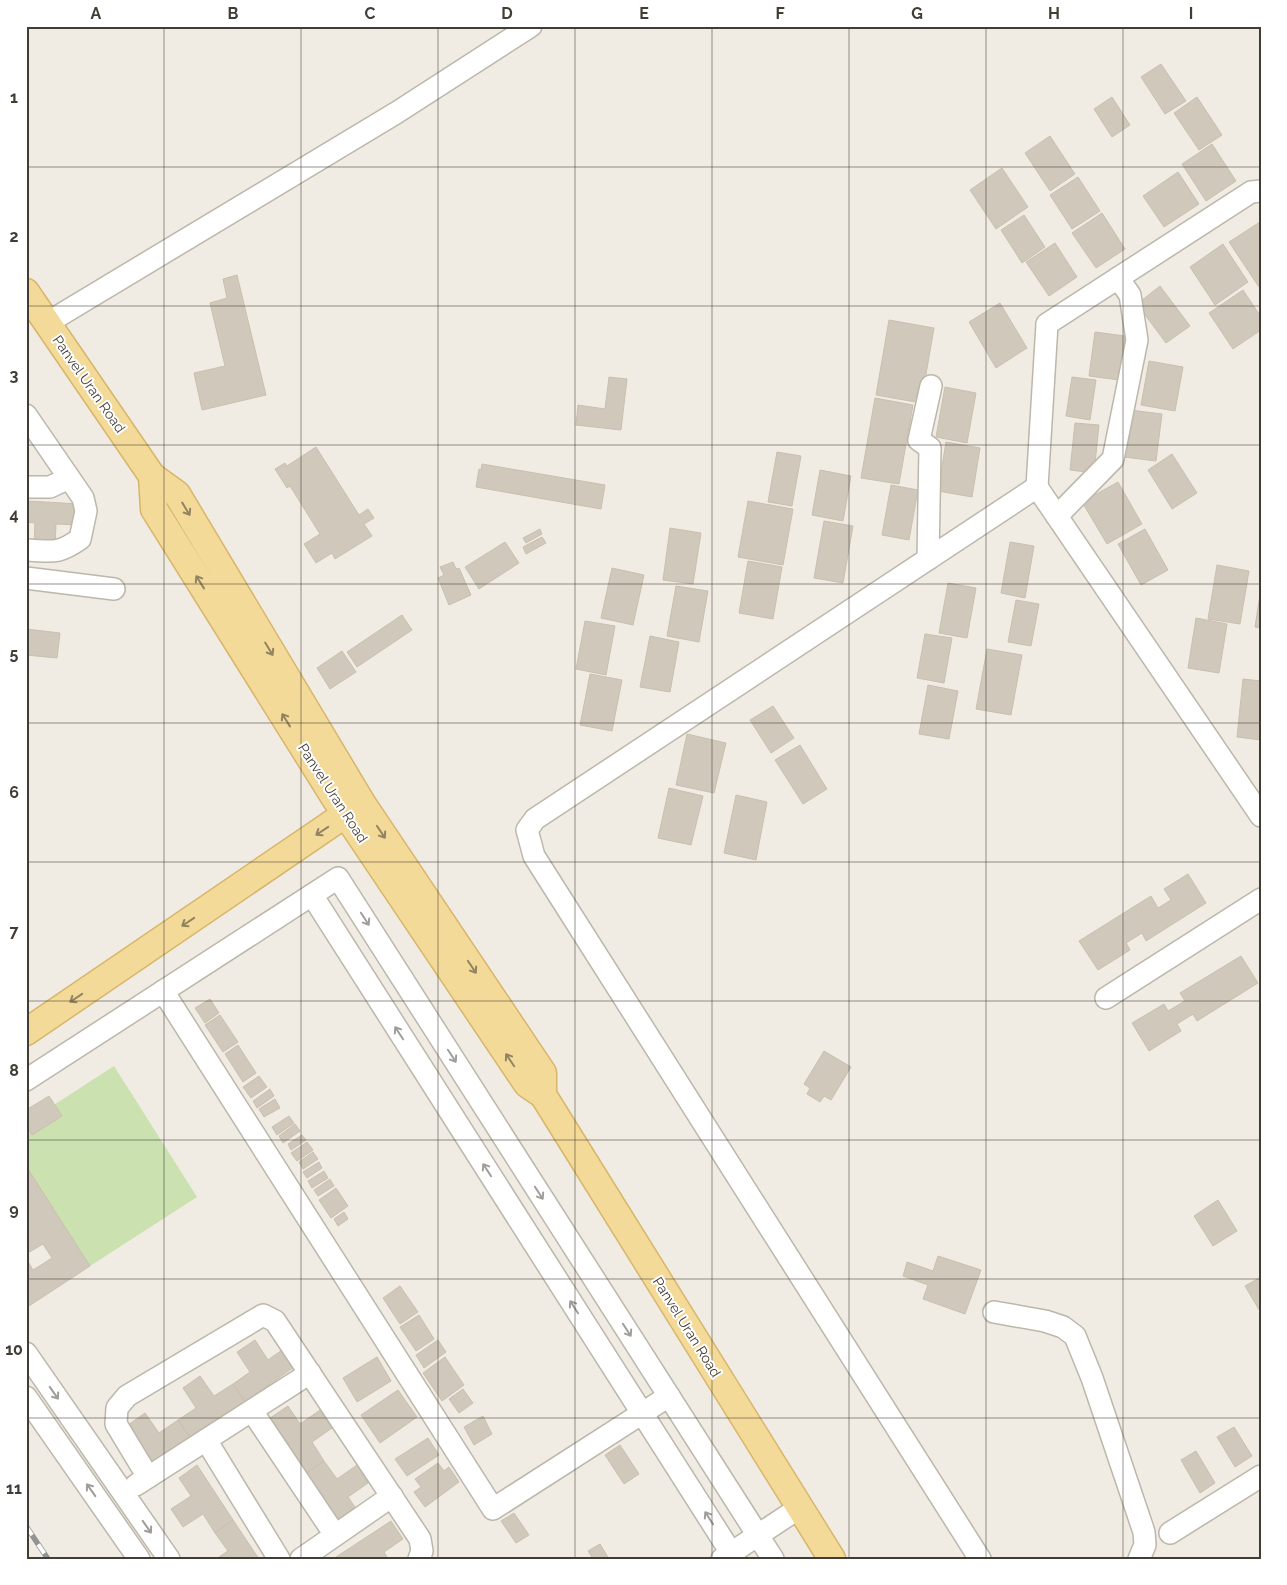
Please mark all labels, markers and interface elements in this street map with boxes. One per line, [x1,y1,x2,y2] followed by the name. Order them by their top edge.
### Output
[91,4,102,23] text: A
[228,4,239,23] text: B
[365,4,376,23] text: C
[501,4,513,23] text: D
[639,4,649,23] text: E
[775,4,785,23] text: F
[911,4,923,23] text: G
[1048,4,1060,23] text: H
[1189,4,1193,23] text: I
[10,88,18,107] text: 1
[9,227,19,246] text: 2
[49,332,129,436] street label: Panvel Uran Road
[10,366,19,385] text: 3
[181,502,191,517] one-way arrow
[9,505,19,524] text: 4
[195,576,205,590] one-way arrow
[265,641,275,655] one-way arrow
[10,644,19,663] text: 5
[281,713,291,727] one-way arrow
[295,740,371,846] street label: Panvel Uran Road
[9,783,19,802] text: 6
[376,825,387,839] one-way arrow
[315,826,329,836] one-way arrow
[360,912,370,926] one-way arrow
[181,917,195,927] one-way arrow
[10,922,19,941] text: 7
[467,960,477,974] one-way arrow
[70,993,84,1003] one-way arrow
[394,1026,404,1040] one-way arrow
[447,1049,457,1063] one-way arrow
[505,1053,516,1067] one-way arrow
[9,1061,19,1080] text: 8
[482,1163,492,1177] one-way arrow
[535,1186,545,1200] one-way arrow
[9,1200,19,1219] text: 9
[650,1274,724,1380] street label: Panvel Uran Road
[569,1300,579,1314] one-way arrow
[622,1323,632,1337] one-way arrow
[5,1340,23,1359] text: 10
[49,1386,59,1400] one-way arrow
[6,1479,22,1498] text: 11
[86,1483,96,1497] one-way arrow
[703,1511,713,1525] one-way arrow
[142,1520,152,1534] one-way arrow

